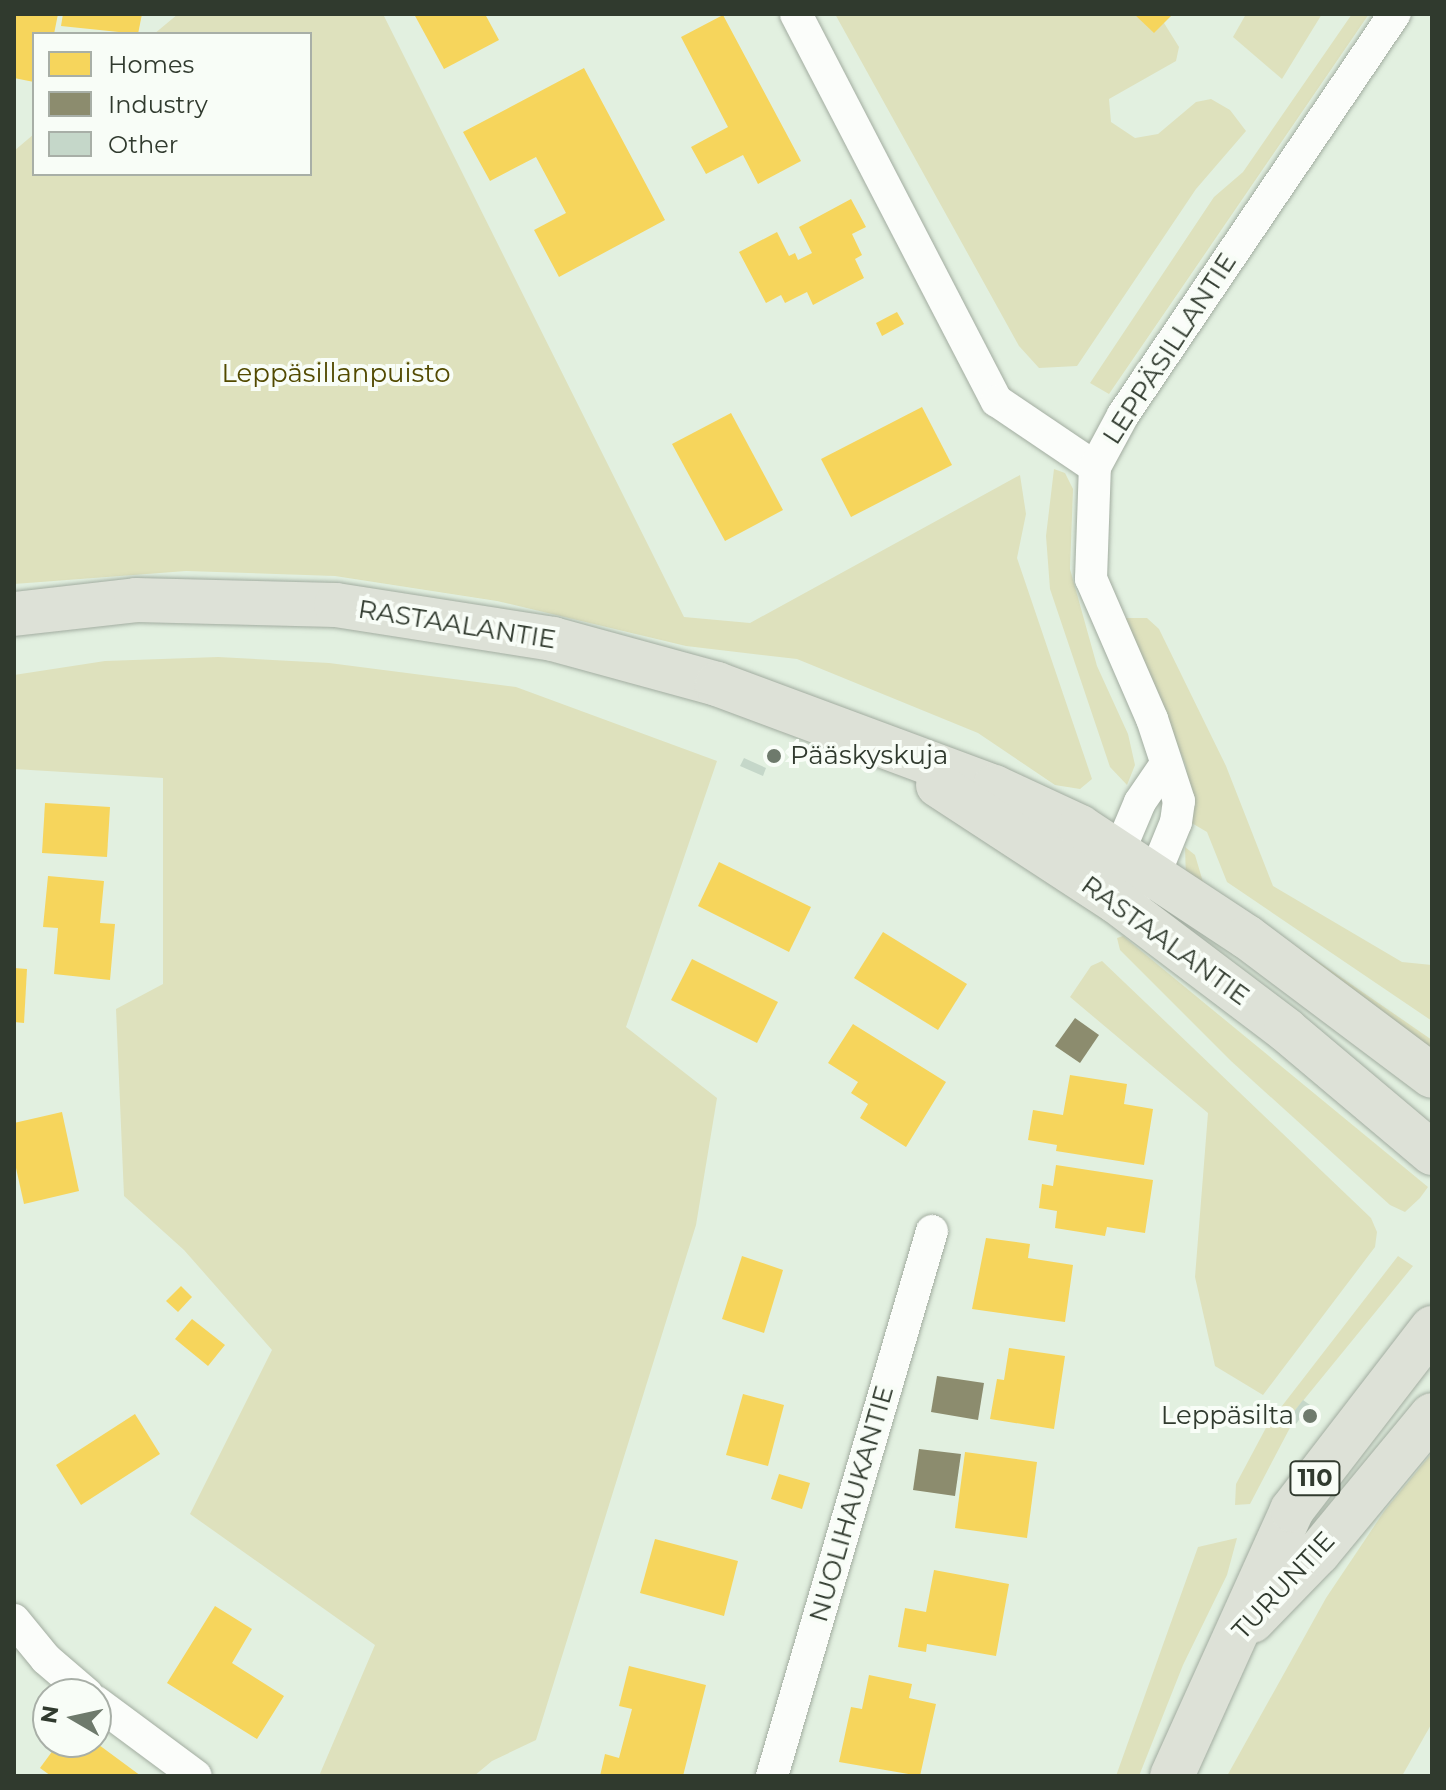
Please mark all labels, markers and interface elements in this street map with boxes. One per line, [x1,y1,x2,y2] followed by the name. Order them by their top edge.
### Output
[32,32,312,176] legend
[108,50,194,79] text: Homes
[108,90,208,119] text: Industry
[108,130,178,159] text: Other
[1097,248,1243,450] street label: LEPPÄSILLANTIE
[221,358,451,390] park label: Leppäsillanpuisto
[356,594,558,656] street label: RASTAALANTIE
[790,740,948,772] place label: Pääskyskuja
[765,747,783,765] marker: Pääskyskuja
[1075,870,1255,1012] street label: RASTAALANTIE
[803,1382,901,1626] street label: NUOLIHAUKANTIE
[1161,1400,1294,1432] place label: Leppäsilta
[1301,1407,1319,1425] marker: Leppäsilta
[1289,1458,1341,1498] road number: 110
[1226,1526,1342,1646] street label: TURUNTIE
[32,1678,112,1758] north arrow
[35,1704,65,1725] text: N

